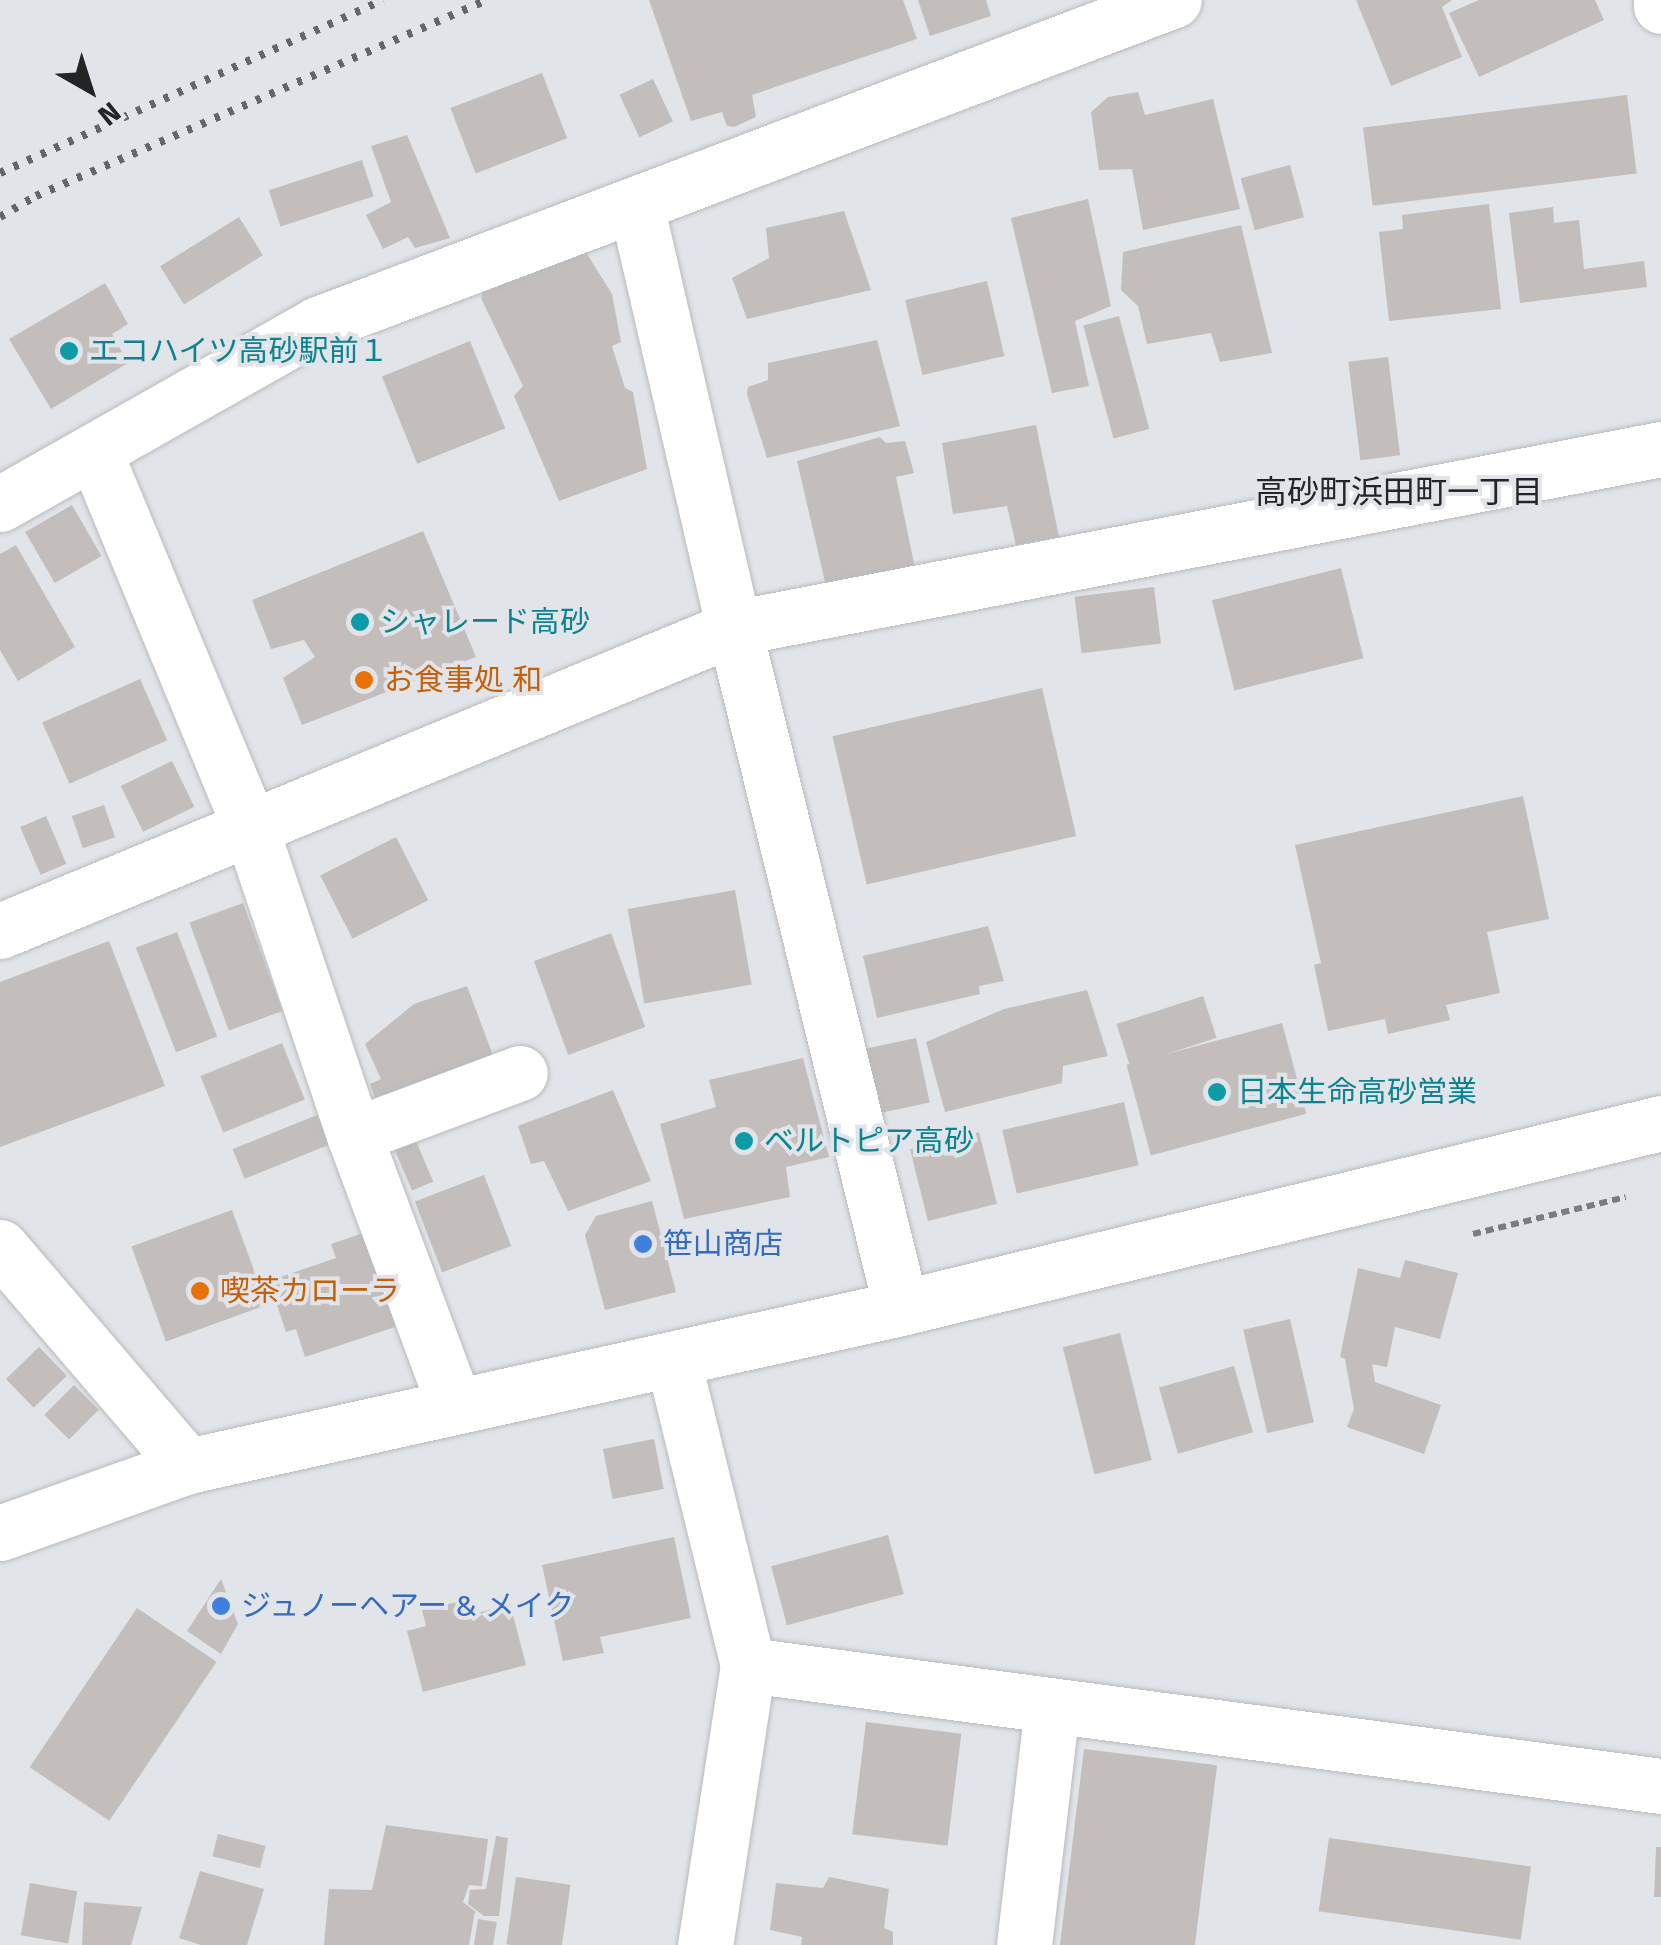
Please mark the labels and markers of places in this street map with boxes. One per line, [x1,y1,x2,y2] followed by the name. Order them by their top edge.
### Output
[89,333,389,369] place label: エコハイツ高砂駅前１
[58,340,80,362] marker: エコハイツ高砂駅前１
[380,604,590,640] place label: シャレード高砂
[349,611,371,633] marker: シャレード高砂
[384,662,542,698] place label: お食事処 和
[353,669,375,691] marker: お食事処 和
[1237,1074,1477,1110] place label: 日本生命高砂営業
[1206,1081,1228,1103] marker: 日本生命高砂営業
[764,1123,974,1159] place label: ベルトピア高砂
[733,1130,755,1152] marker: ベルトピア高砂
[663,1226,783,1262] place label: 笹山商店
[632,1233,654,1255] marker: 笹山商店
[220,1273,400,1309] place label: 喫茶カローラ
[189,1280,211,1302] marker: 喫茶カローラ
[241,1588,577,1624] place label: ジュノーヘアー & メイク
[210,1595,232,1617] marker: ジュノーヘアー & メイク

